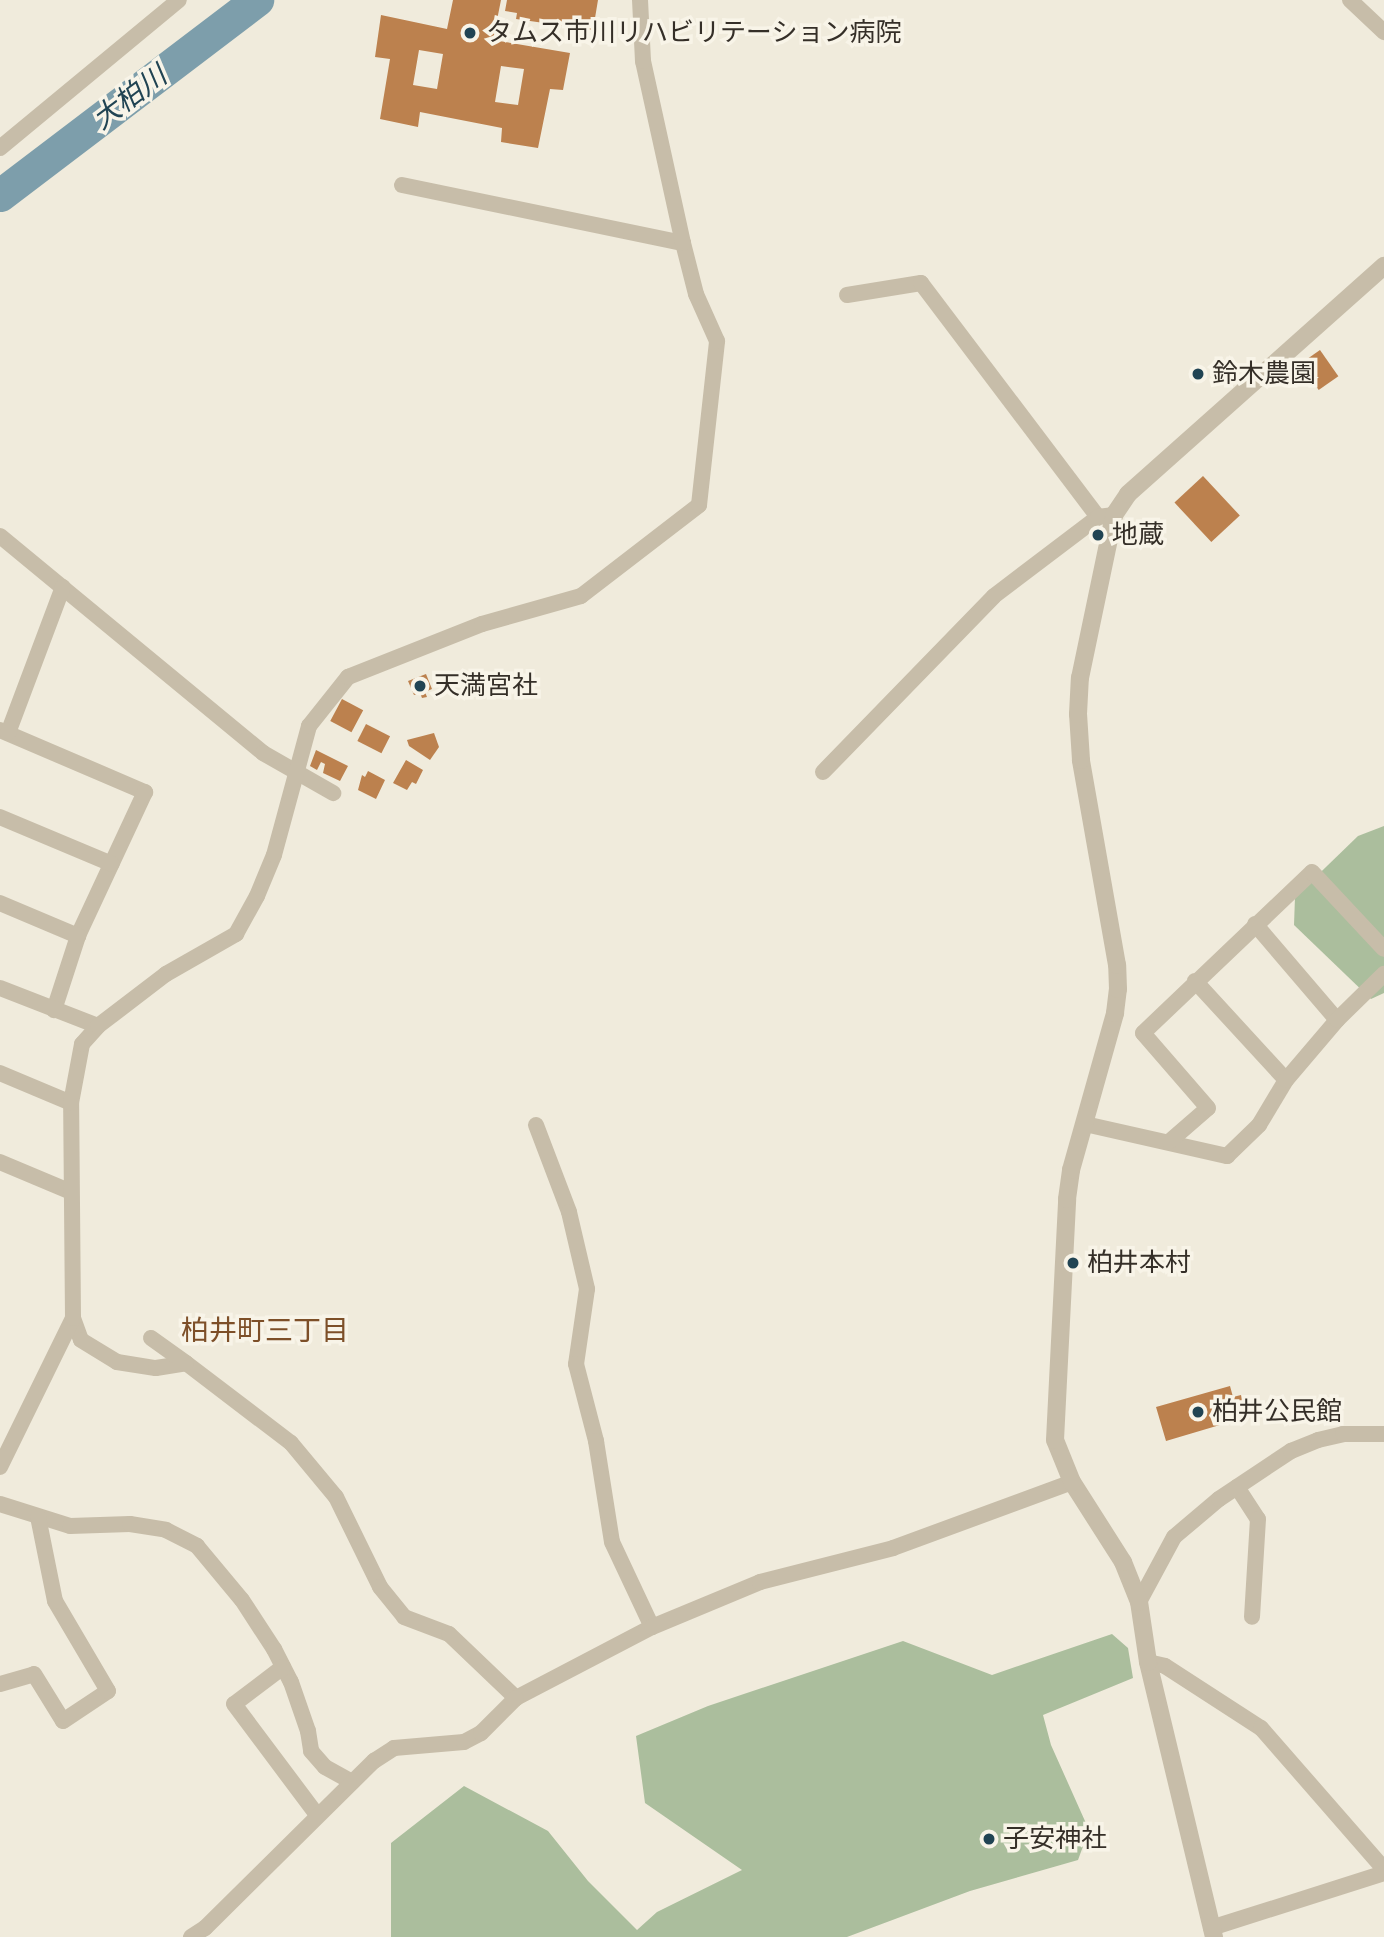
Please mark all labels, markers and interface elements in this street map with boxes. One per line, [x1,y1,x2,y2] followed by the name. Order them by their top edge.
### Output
[486,17,902,49] place label: タムス市川リハビリテーション病院
[460,23,480,43] marker: タムス市川リハビリテーション病院
[85,58,173,136] water label: 大柏川
[1212,358,1316,390] place label: 鈴木農園
[1190,366,1206,382] marker: 鈴木農園
[1112,519,1164,551] place label: 地蔵
[1090,527,1106,543] marker: 地蔵
[434,670,538,702] place label: 天満宮社
[412,678,428,694] marker: 天満宮社
[1087,1247,1191,1279] place label: 柏井本村
[1065,1255,1081,1271] marker: 柏井本村
[181,1313,349,1347] district label: 柏井町三丁目
[1212,1396,1342,1428] place label: 柏井公民館
[1190,1404,1206,1420] marker: 柏井公民館
[1003,1823,1107,1855] place label: 子安神社
[981,1831,997,1847] marker: 子安神社

